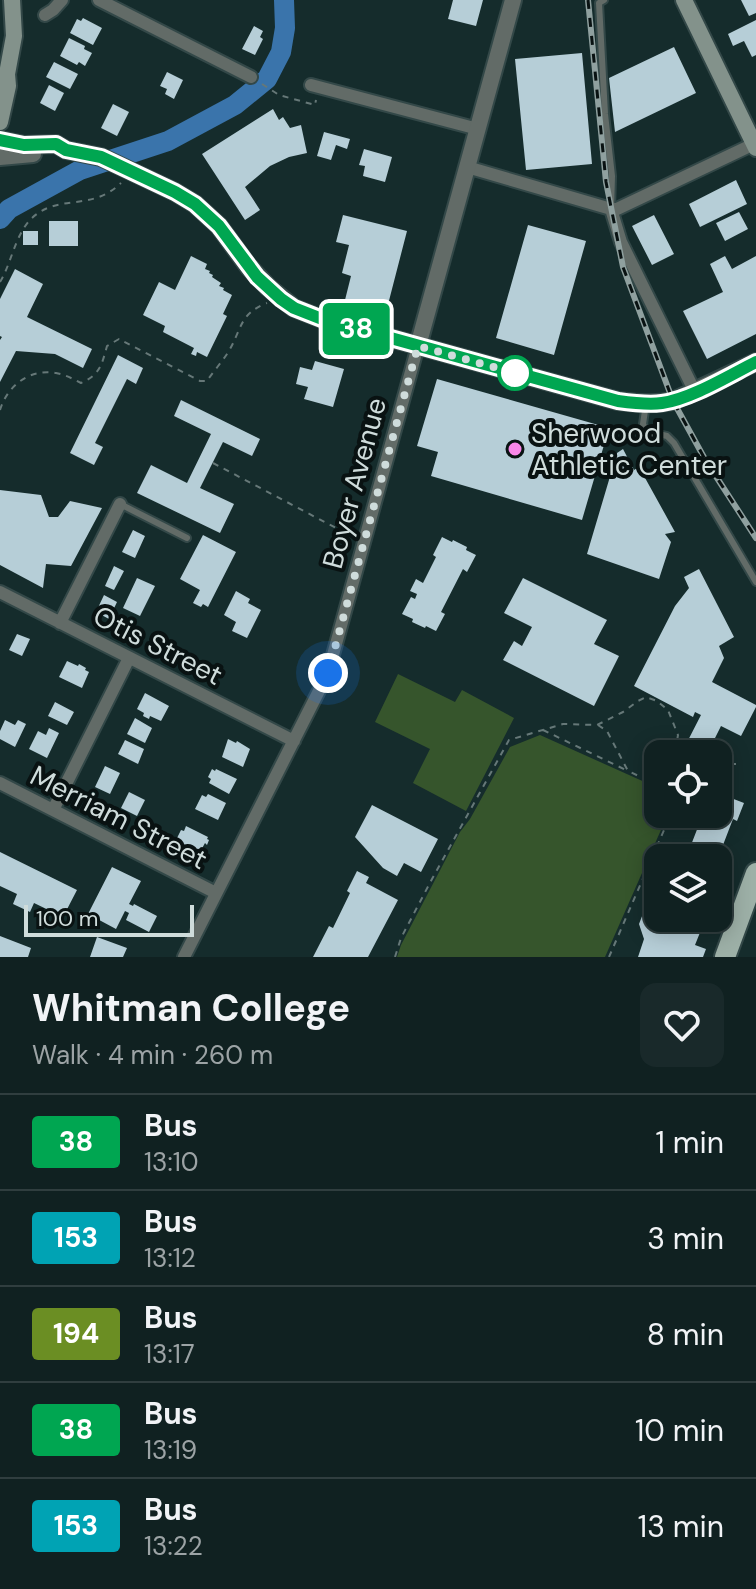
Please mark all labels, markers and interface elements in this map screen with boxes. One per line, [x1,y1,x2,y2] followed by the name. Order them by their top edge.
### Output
[320,303,392,355] line badge: 38
[339,310,373,347] text: 38
[498,356,532,390] unlabelled marker
[314,394,395,573] street label: Boyer Avenue
[531,415,727,484] place label: Sherwood Athletic Center
[506,440,524,458] marker: Sherwood Athletic Center
[87,597,229,694] street label: Otis Street
[308,653,348,693] your location
[644,740,732,932] map controls
[644,740,732,828] button: locate
[24,757,214,878] street label: Merriam Street
[644,844,732,932] button: layers
[24,901,194,937] scale bar
[36,904,98,933] text: 100 m
[32,983,350,1033] text: Whitman College
[640,983,724,1067] button: heart
[32,1038,273,1072] text: Walk · 4 min · 260 m
[144,1106,198,1145] text: Bus
[59,1123,93,1160] text: 38
[656,1123,724,1162] text: 1 min
[144,1145,199,1179] text: 13:10
[144,1202,198,1241] text: Bus
[54,1219,98,1256] text: 153
[647,1219,724,1258] text: 3 min
[144,1241,196,1275] text: 13:12
[144,1298,198,1337] text: Bus
[53,1315,99,1352] text: 194
[647,1315,724,1354] text: 8 min
[144,1337,195,1371] text: 13:17
[144,1394,198,1433] text: Bus
[59,1411,93,1448] text: 38
[635,1411,724,1450] text: 10 min
[144,1433,197,1467] text: 13:19
[144,1490,198,1529] text: Bus
[54,1507,98,1544] text: 153
[638,1507,724,1546] text: 13 min
[144,1529,203,1563] text: 13:22

